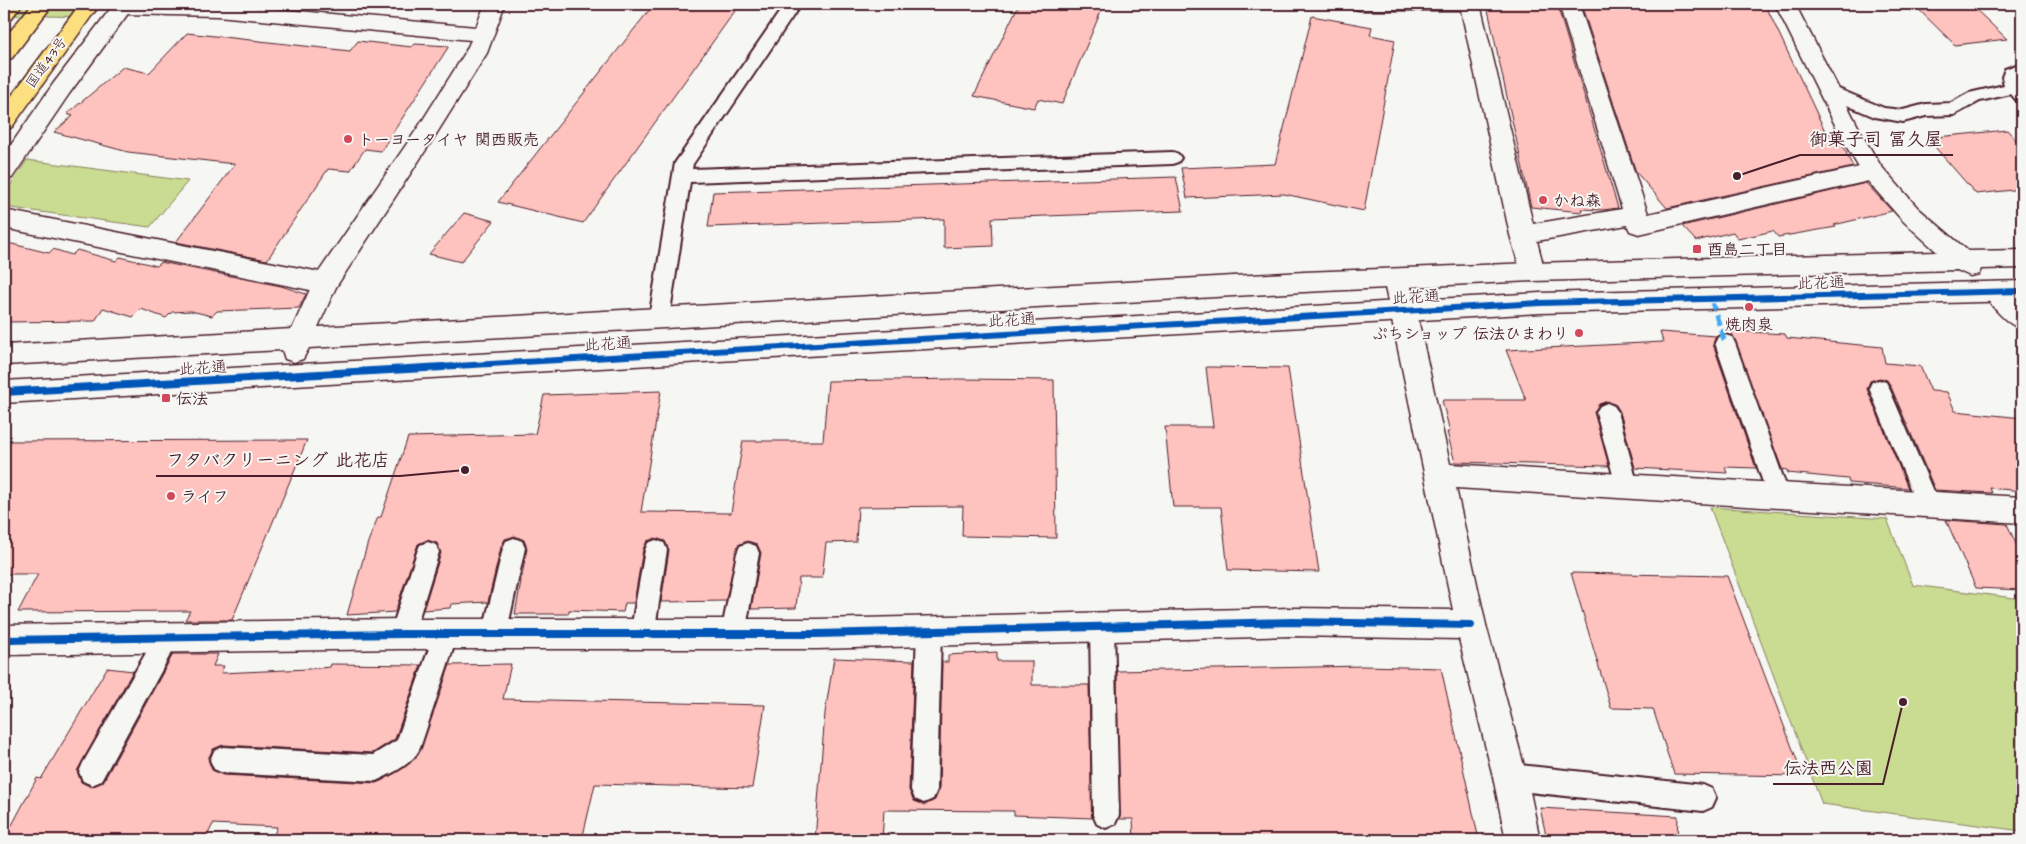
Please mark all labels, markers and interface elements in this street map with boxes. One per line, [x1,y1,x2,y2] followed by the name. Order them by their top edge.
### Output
[21,33,72,92] street label: 国道43号
[1800,122,1953,155] callout: 御菓子司 冨久屋
[1809,127,1943,152] text: 御菓子司 冨久屋
[358,129,539,151] place label: トーヨータイヤ 関西販売
[342,133,354,145] marker: トーヨータイヤ 関西販売
[1553,190,1601,212] place label: かね森
[1537,194,1549,206] marker: かね森
[1707,239,1787,261] place label: 酉島二丁目
[1691,243,1703,255] marker: 酉島二丁目
[1797,271,1845,295] street label: 此花通
[1392,285,1441,309] street label: 此花通
[1743,301,1755,313] marker: 焼肉泉
[988,308,1037,332] street label: 此花通
[1725,314,1773,336] place label: 焼肉泉
[1372,323,1569,345] place label: ぷちショップ 伝法ひまわり
[1573,327,1585,339] marker: ぷちショップ 伝法ひまわり
[584,332,633,356] street label: 此花通
[179,356,228,380] street label: 此花通
[176,388,208,410] place label: 伝法
[160,392,172,404] marker: 伝法
[156,443,400,476] callout: フタバクリーニング 此花店
[167,448,389,473] text: フタバクリーニング 此花店
[181,486,229,508] place label: ライフ
[165,490,177,502] marker: ライフ
[1773,751,1883,784] callout: 伝法西公園
[1783,756,1873,781] text: 伝法西公園

